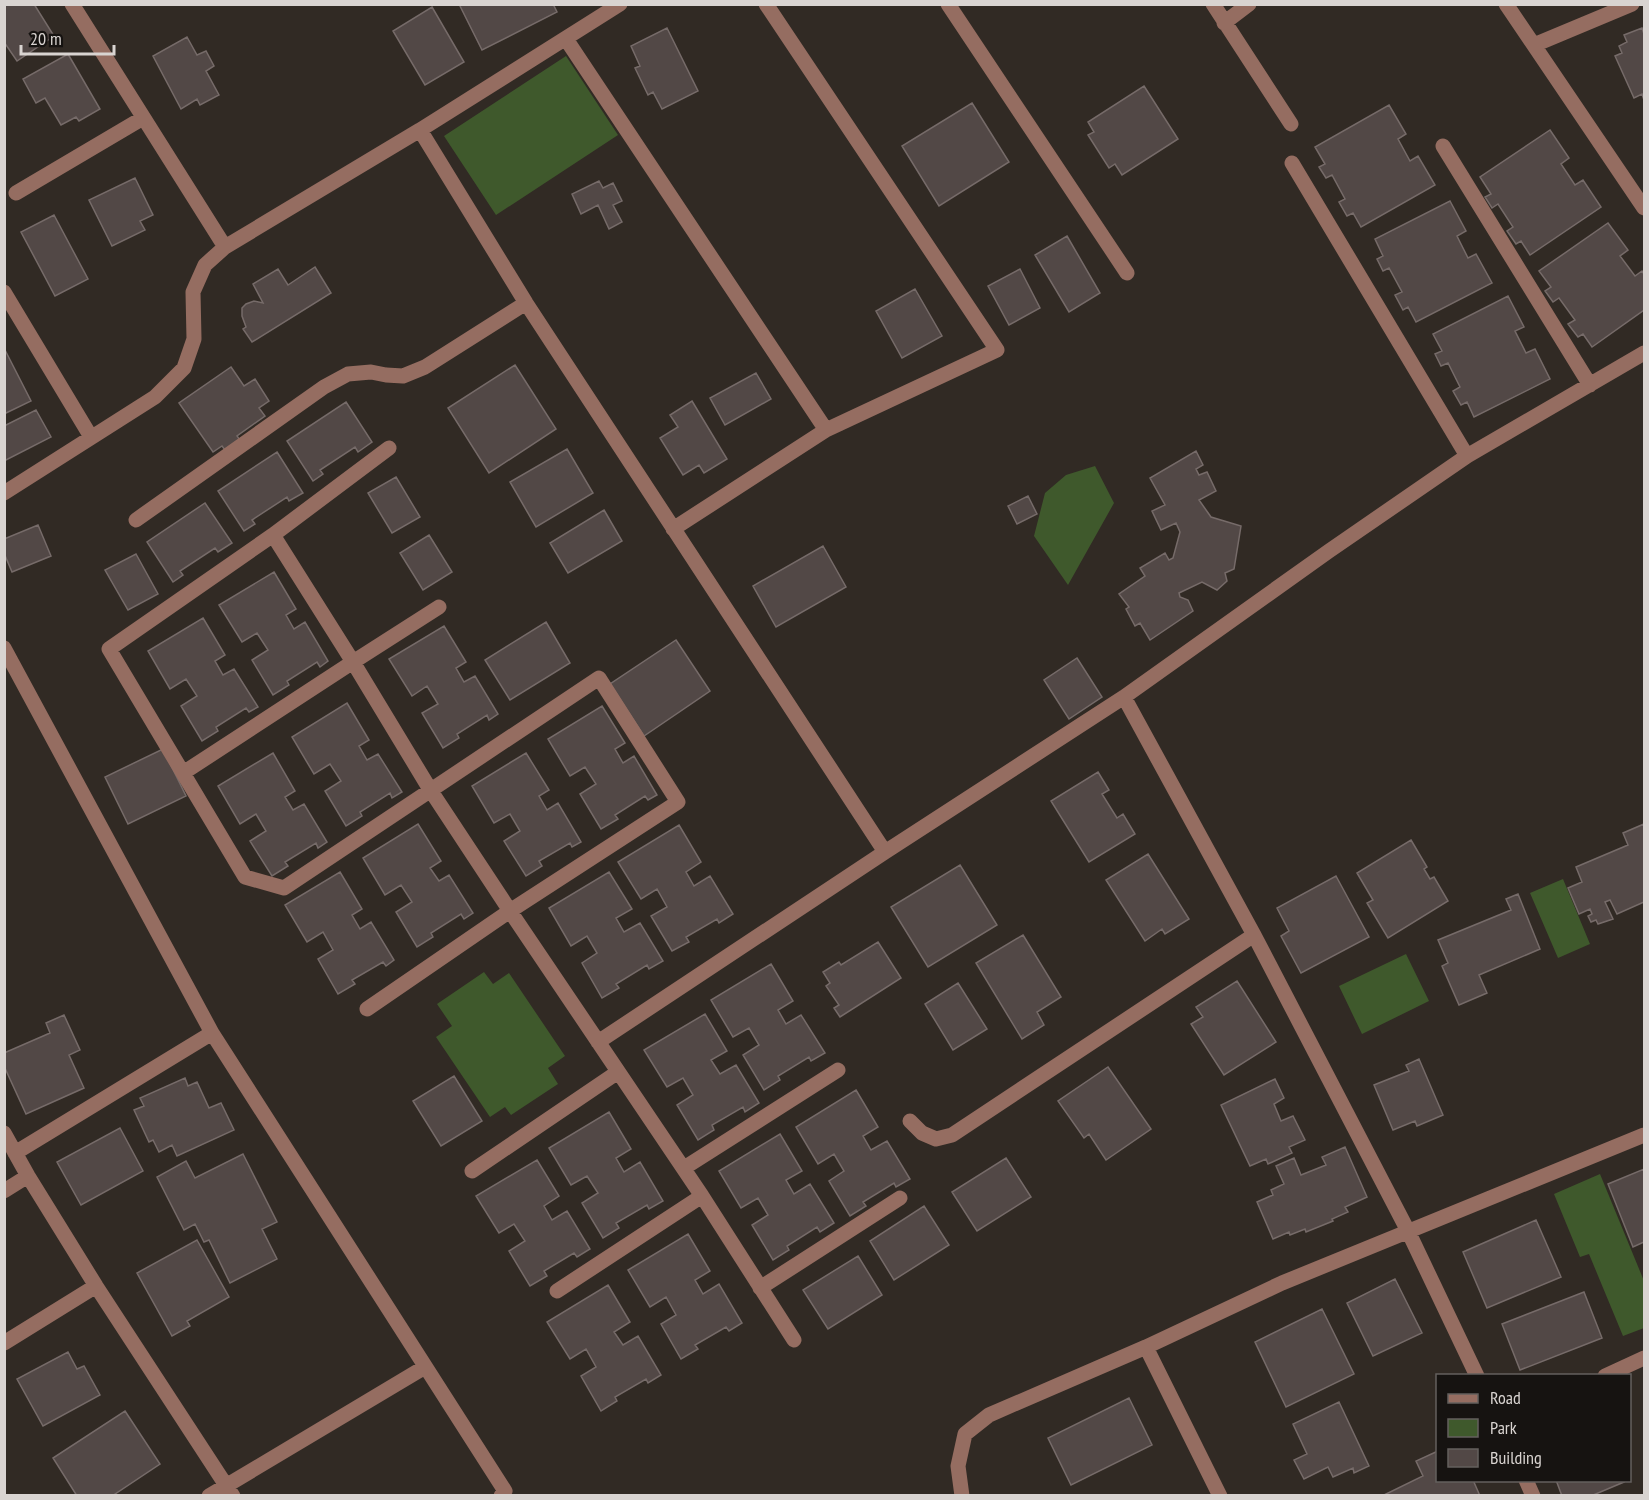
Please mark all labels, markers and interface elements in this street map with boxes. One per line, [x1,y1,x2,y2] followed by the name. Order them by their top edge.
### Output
[21,18,114,56] scale bar
[30,27,62,50] text: 20 m
[1436,1374,1631,1482] legend
[1490,1386,1521,1409] text: Road
[1490,1416,1517,1439] text: Park
[1490,1446,1542,1469] text: Building

